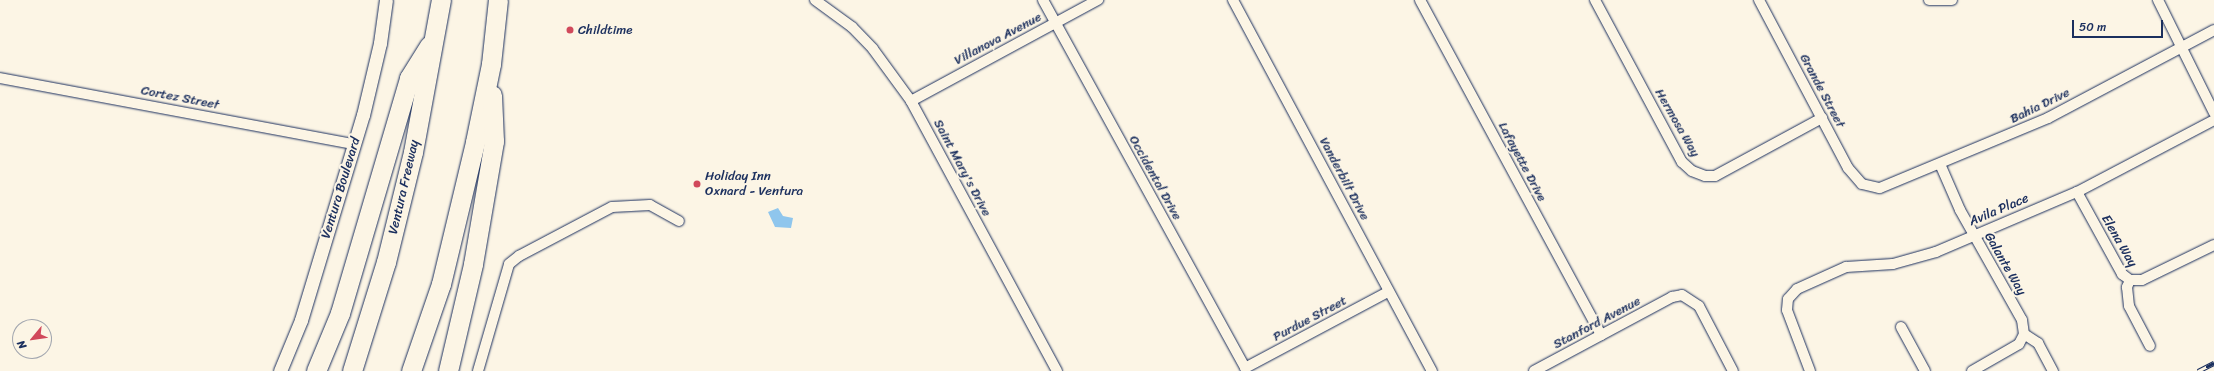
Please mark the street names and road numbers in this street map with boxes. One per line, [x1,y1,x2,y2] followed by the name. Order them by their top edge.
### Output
[952,10,1044,68] street label: Villanova Avenue
[1796,51,1848,131] street label: Grande Street
[139,83,221,113] street label: Cortez Street
[2008,85,2072,127] street label: Bahia Drive
[1651,86,1703,160] street label: Hermosa Way
[930,117,994,219] street label: Saint Mary's Drive
[1494,119,1550,205] street label: Lafayette Drive
[1125,133,1185,223] street label: Occidental Drive
[1316,135,1372,223] street label: Vanderbilt Drive
[318,136,364,240] street label: Ventura Boulevard
[386,138,422,236] street label: Ventura Freeway
[1967,190,2031,230] street label: Avila Place
[2098,212,2140,270] street label: Elena Way
[1981,230,2029,298] street label: Galante Way
[1270,293,1350,345] street label: Purdue Street
[1551,293,1643,353] street label: Stanford Avenue

